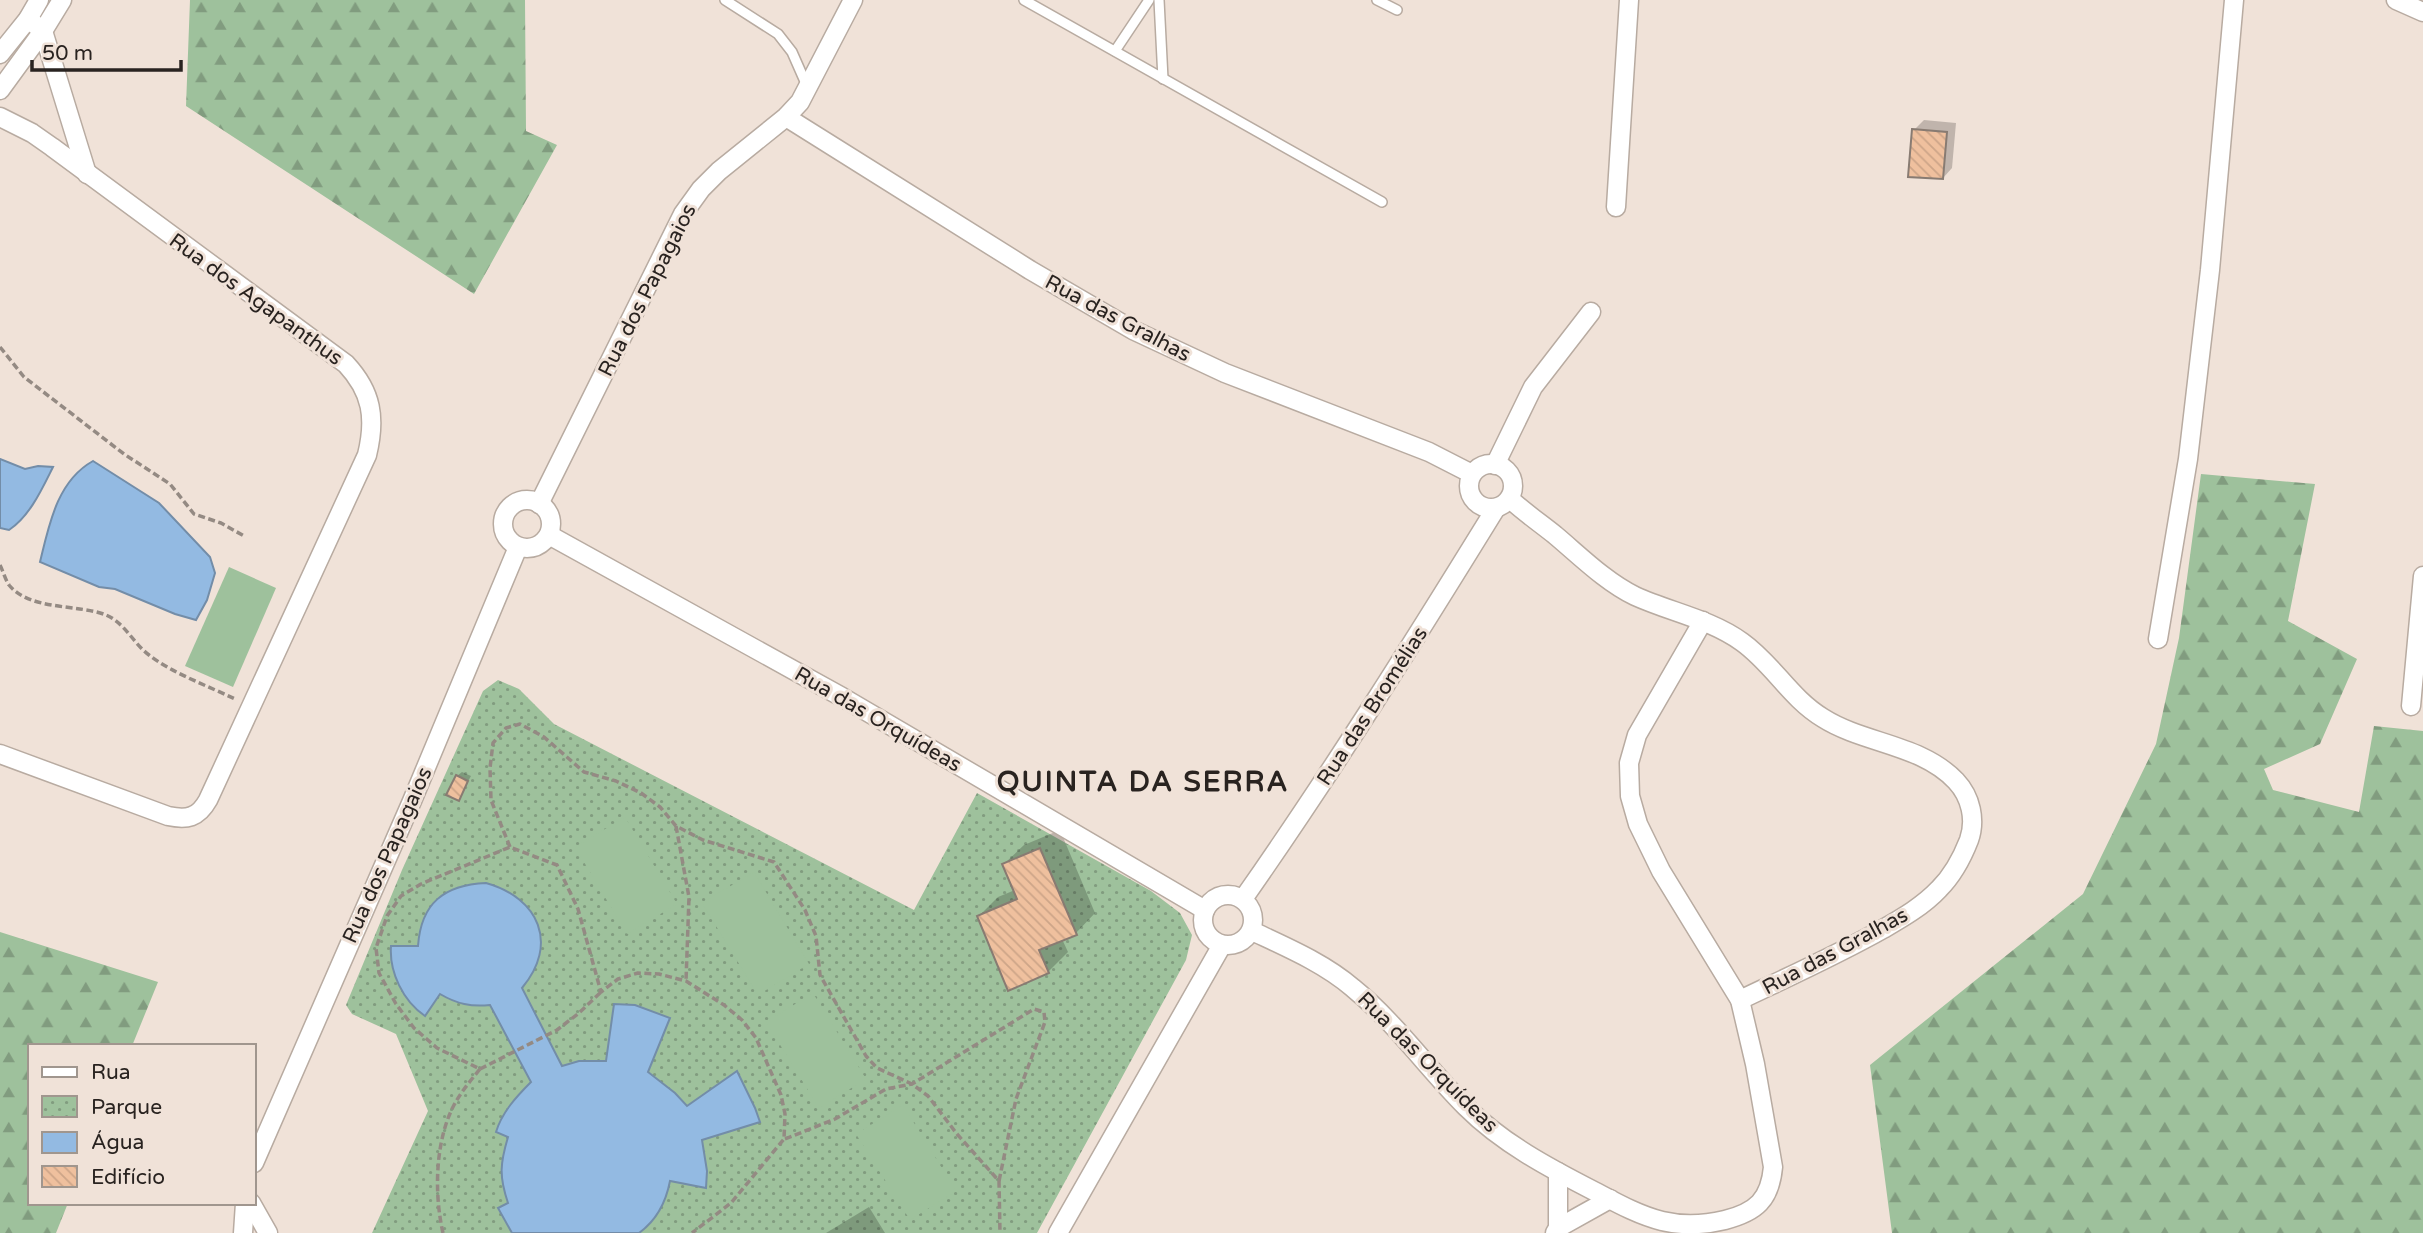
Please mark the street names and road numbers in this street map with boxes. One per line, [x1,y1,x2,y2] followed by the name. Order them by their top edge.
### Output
[593,200,702,381] street label: Rua dos Papagaios
[164,228,347,371] street label: Rua dos Agapanthus
[1041,270,1195,367] street label: Rua das Gralhas
[1312,622,1433,790] street label: Rua das Bromélias
[790,661,966,777] street label: Rua das Orquídeas
[337,763,438,947] street label: Rua dos Papagaios
[1758,903,1912,1000] street label: Rua das Gralhas
[1352,987,1503,1138] street label: Rua das Orquídeas

